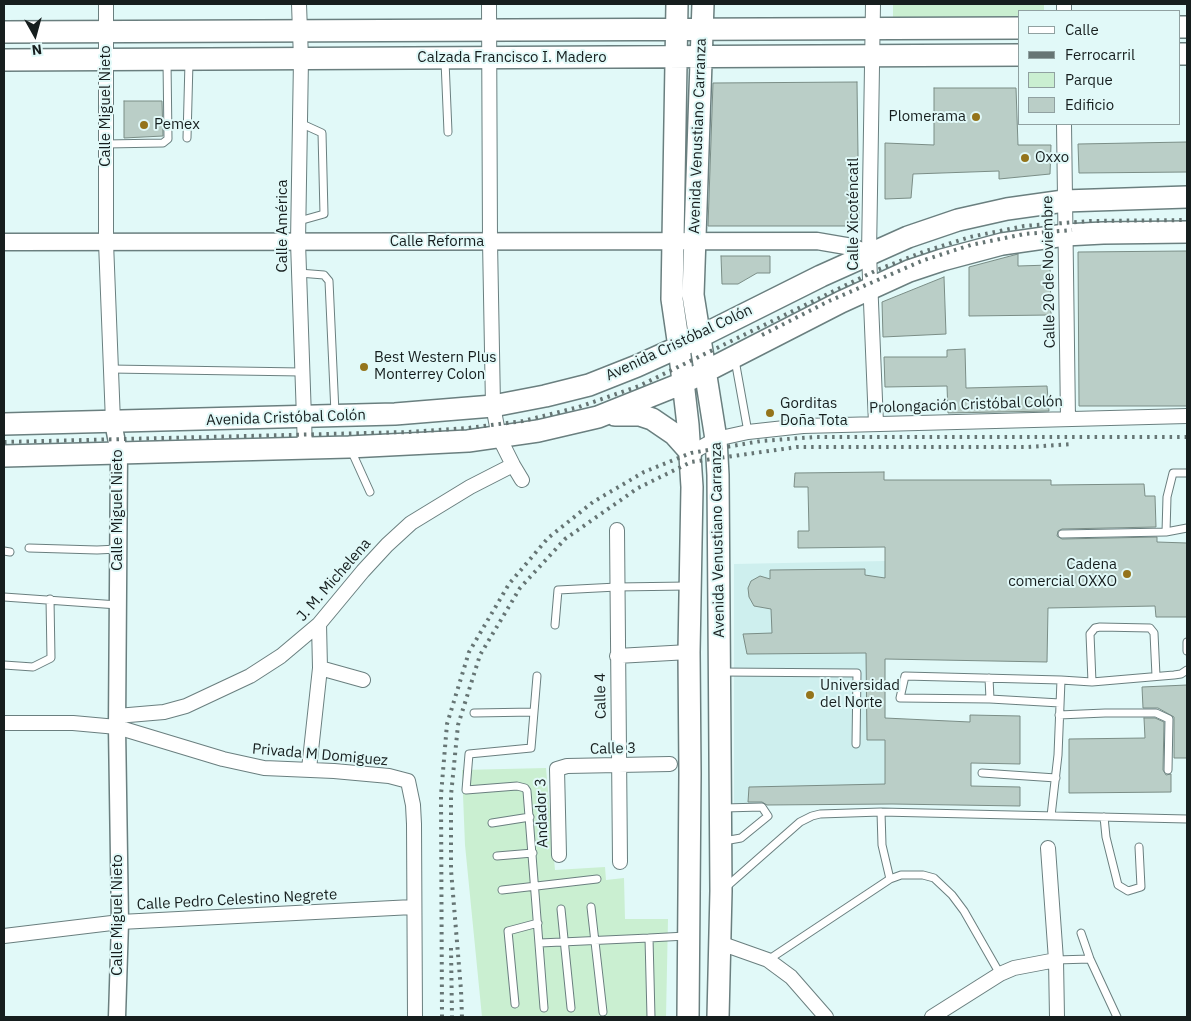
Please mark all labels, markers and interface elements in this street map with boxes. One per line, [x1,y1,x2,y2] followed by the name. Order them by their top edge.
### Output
[10,10,60,60] north arrow
[1018,10,1181,125] legend
[1065,20,1099,39] text: Calle
[686,38,710,234] street label: Avenida Venustiano Carranza
[31,40,43,59] text: N
[97,45,115,167] street label: Calle Miguel Nieto
[1065,45,1135,64] text: Ferrocarril
[417,49,607,67] street label: Calzada Francisco I. Madero
[1065,70,1113,89] text: Parque
[1065,95,1114,114] text: Edificio
[889,108,966,126] place label: Plomerama
[970,111,982,123] marker: Plomerama
[154,116,200,134] place label: Pemex
[138,119,150,131] marker: Pemex
[1035,149,1069,167] place label: Oxxo
[1019,152,1031,164] marker: Oxxo
[845,158,863,270] street label: Calle Xicoténcatl
[274,180,292,272] street label: Calle América
[1039,195,1059,349] street label: Calle 20 de Noviembre
[390,233,484,251] street label: Calle Reforma
[603,301,755,385] street label: Avenida Cristóbal Colón
[374,349,497,384] place label: Best Western Plus Monterrey Colon
[358,361,370,373] marker: Best Western Plus Monterrey Colon
[869,393,1063,417] street label: Prolongación Cristóbal Colón
[780,395,848,430] place label: Gorditas Doña Tota
[206,406,366,430] street label: Avenida Cristóbal Colón
[764,407,776,419] marker: Gorditas Doña Tota
[707,442,729,638] street label: Avenida Venustiano Carranza
[109,449,127,571] street label: Calle Miguel Nieto
[293,535,375,625] street label: J. M. Michelena
[1008,556,1117,591] place label: Cadena comercial OXXO
[1121,568,1133,580] marker: Cadena comercial OXXO
[592,673,610,719] street label: Calle 4
[820,677,900,712] place label: Universidad del Norte
[804,689,816,701] marker: Universidad del Norte
[251,740,389,770] street label: Privada M Domiguez
[590,740,636,758] street label: Calle 3
[532,778,552,848] street label: Andador 3
[109,854,127,976] street label: Calle Miguel Nieto
[136,886,338,914] street label: Calle Pedro Celestino Negrete

